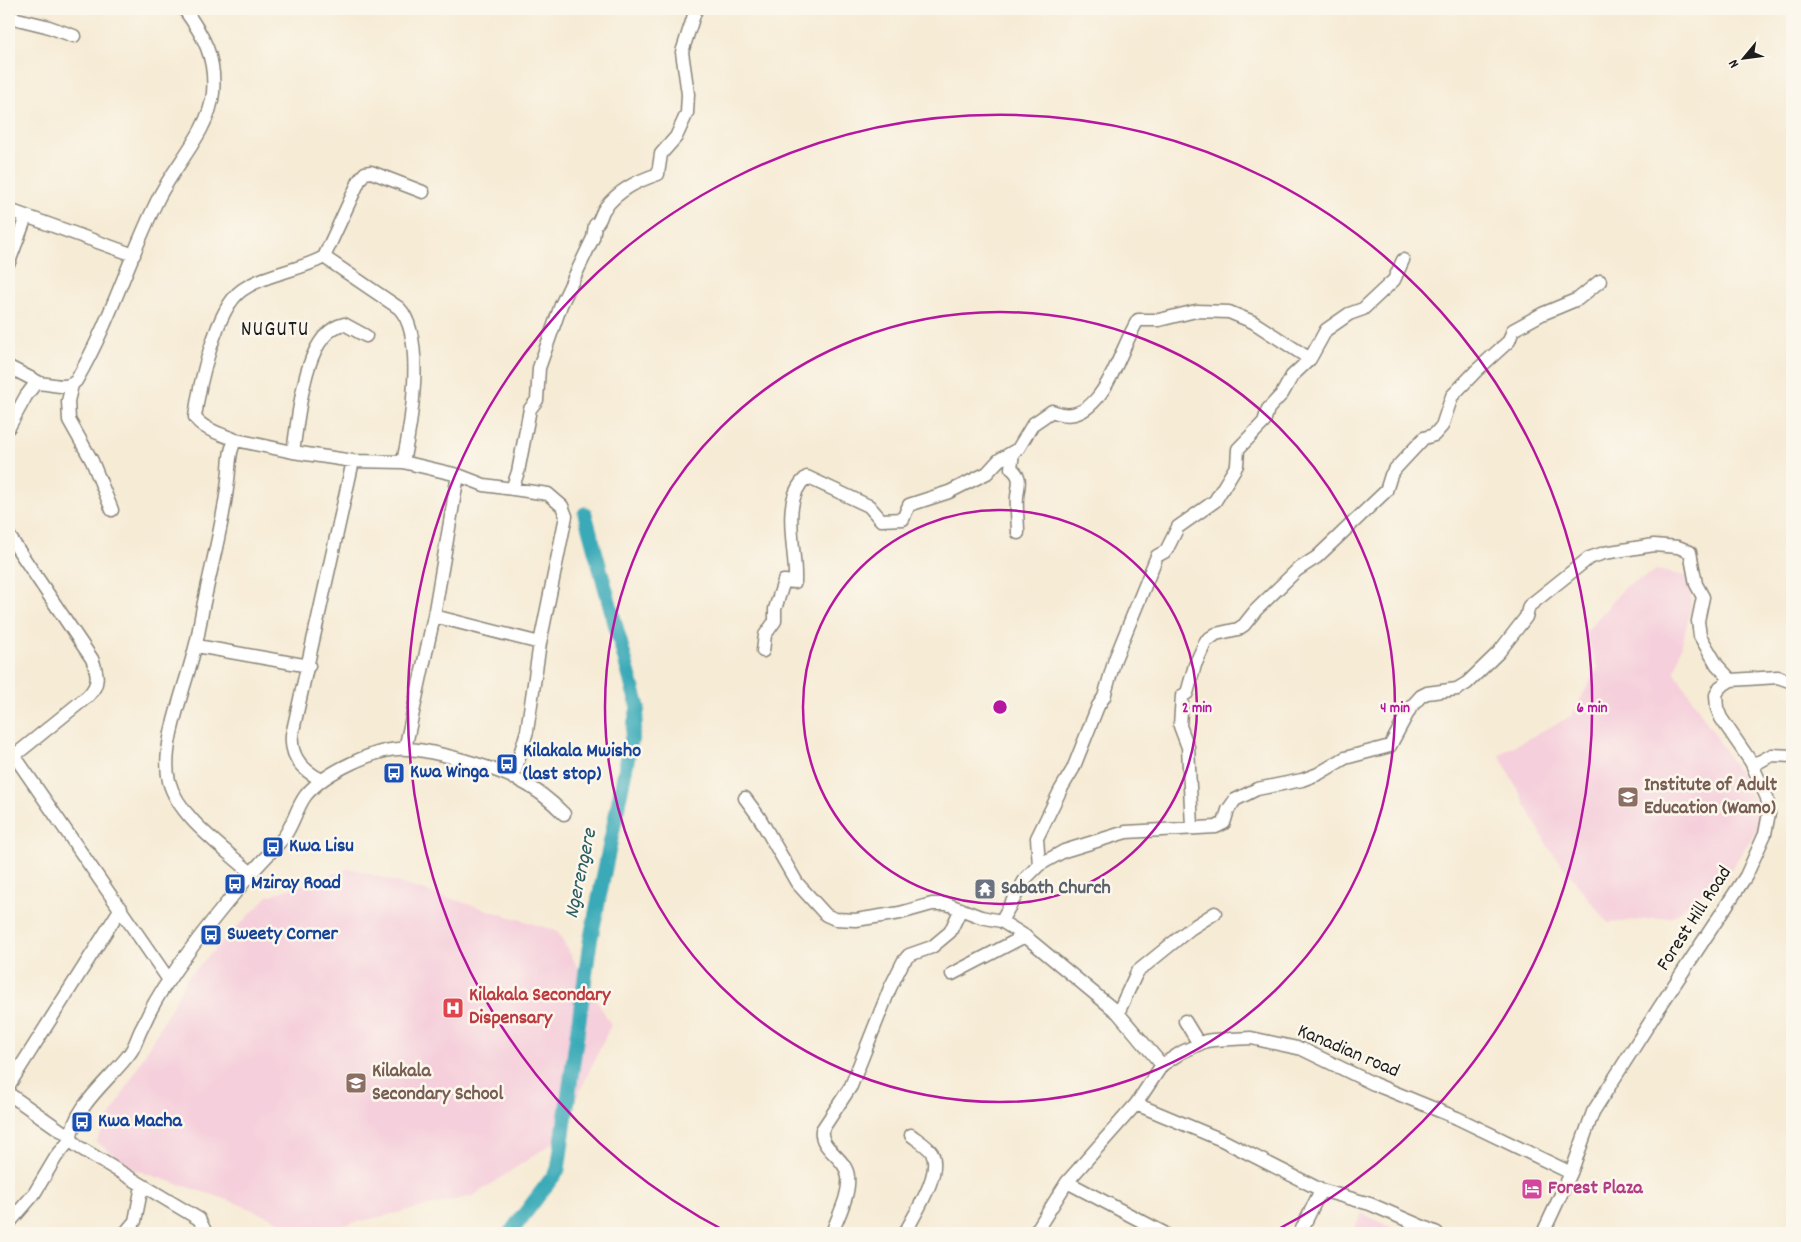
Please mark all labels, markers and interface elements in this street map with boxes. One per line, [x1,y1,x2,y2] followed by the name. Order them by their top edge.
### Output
[1718,32,1768,82] north arrow
[1724,55,1745,71] text: N
[241,315,309,346] district label: NUGUTU
[991,698,1009,716] centre of rings
[1182,698,1212,720] text: 2 min
[1380,698,1410,720] text: 4 min
[1577,698,1607,720] text: 6 min
[523,738,641,789] place label: Kilakala Mwisho (last stop)
[495,752,519,776] bus stop icon: Kilakala Mwisho (last stop)
[410,759,489,787] place label: Kwa Winga
[382,761,406,785] bus stop icon: Kwa Winga
[1644,772,1778,823] place label: Institute of Adult Education (Wamo)
[1616,785,1640,809] school or university icon: Institute of Adult Education (Wamo)
[558,825,606,922] water label: Ngerengere
[289,833,354,861] place label: Kwa Lisu
[261,835,285,859] bus stop icon: Kwa Lisu
[1651,861,1739,977] street label: Forest Hill Road
[251,870,341,898] place label: Mziray Road
[223,872,247,896] bus stop icon: Mziray Road
[1001,875,1111,903] place label: Sabath Church
[973,877,997,901] temple icon: Sabath Church
[227,921,339,949] place label: Sweety Corner
[199,923,223,947] bus stop icon: Sweety Corner
[469,982,611,1033] place label: Kilakala Secondary Dispensary
[441,996,465,1020] hospital icon: Kilakala Secondary Dispensary
[1293,1018,1403,1086] street label: Kanadian road
[372,1058,503,1109] place label: Kilakala Secondary School
[344,1071,368,1095] school or university icon: Kilakala Secondary School
[98,1108,182,1136] place label: Kwa Macha
[70,1110,94,1134] bus stop icon: Kwa Macha
[1548,1175,1643,1203] place label: Forest Plaza
[1520,1177,1544,1201] hotel icon: Forest Plaza

